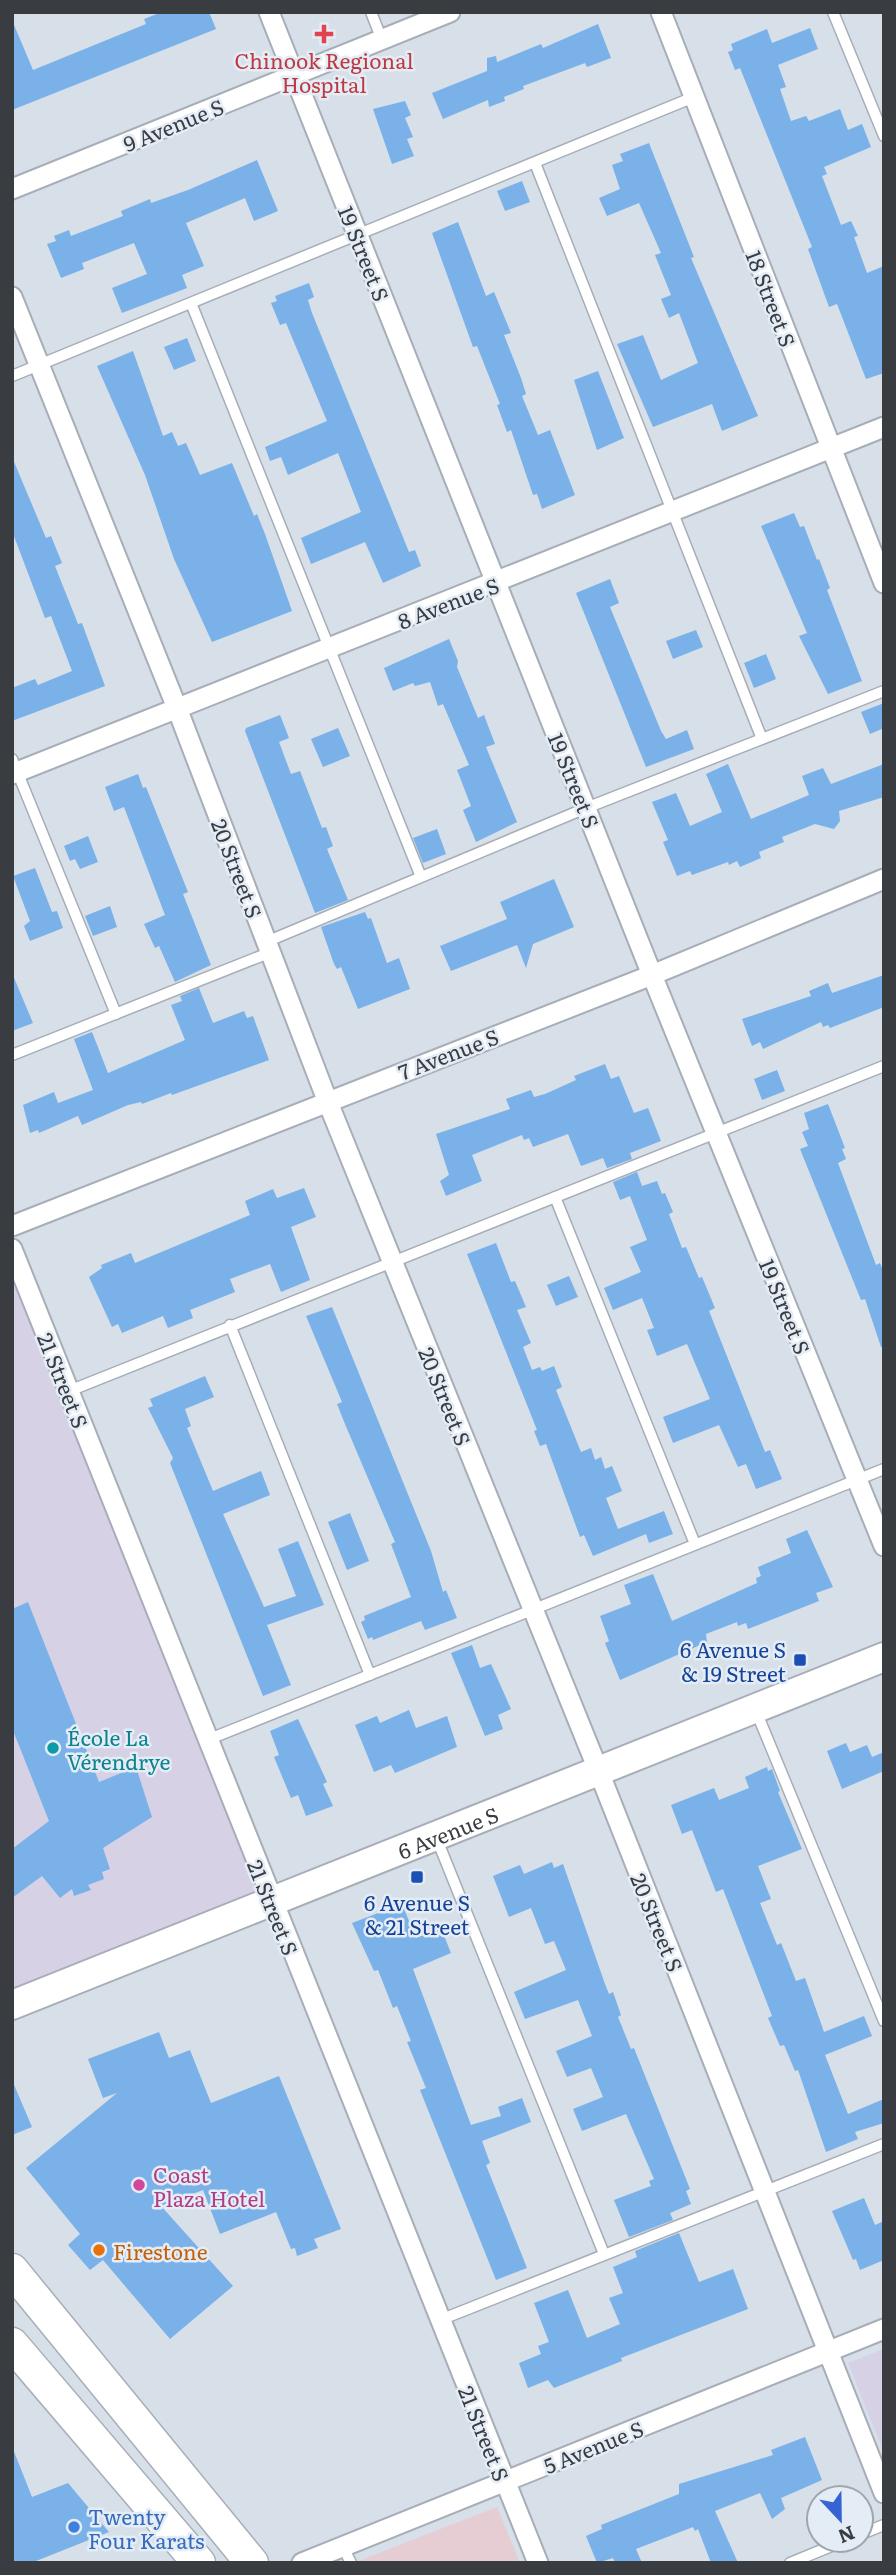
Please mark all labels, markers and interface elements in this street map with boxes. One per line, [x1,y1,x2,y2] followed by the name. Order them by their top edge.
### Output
[314,24,334,44] marker: Chinook Regional Hospital
[235,44,413,99] place label: Chinook Regional Hospital
[118,90,228,158] street label: 9 Avenue S
[332,201,398,305] street label: 19 Street S
[739,245,805,351] street label: 18 Street S
[393,568,503,636] street label: 8 Avenue S
[542,728,608,832] street label: 19 Street S
[205,814,271,922] street label: 20 Street S
[393,1020,503,1086] street label: 7 Avenue S
[753,1254,819,1358] street label: 19 Street S
[31,1328,97,1432] street label: 21 Street S
[412,1342,480,1450] street label: 20 Street S
[680,1633,787,1688] place label: 6 Avenue S & 19 Street
[792,1652,808,1668] marker: 6 Avenue S & 19 Street
[67,1721,171,1776] place label: École La Vérendrye
[45,1740,61,1756] marker: École La Vérendrye
[393,1797,503,1865] street label: 6 Avenue S
[241,1855,307,1959] street label: 21 Street S
[624,1868,692,1976] street label: 20 Street S
[409,1869,425,1885] marker: 6 Avenue S & 21 Street
[364,1886,470,1941] place label: 6 Avenue S & 21 Street
[153,2158,265,2213] place label: Coast Plaza Hotel
[131,2177,147,2193] marker: Coast Plaza Hotel
[113,2235,208,2266] place label: Firestone
[91,2242,107,2258] marker: Firestone
[452,2381,518,2485] street label: 21 Street S
[538,2412,648,2480] street label: 5 Avenue S
[805,2484,875,2554] north arrow
[88,2500,205,2555] place label: Twenty Four Karats
[66,2519,82,2535] marker: Twenty Four Karats
[834,2520,859,2552] text: N

